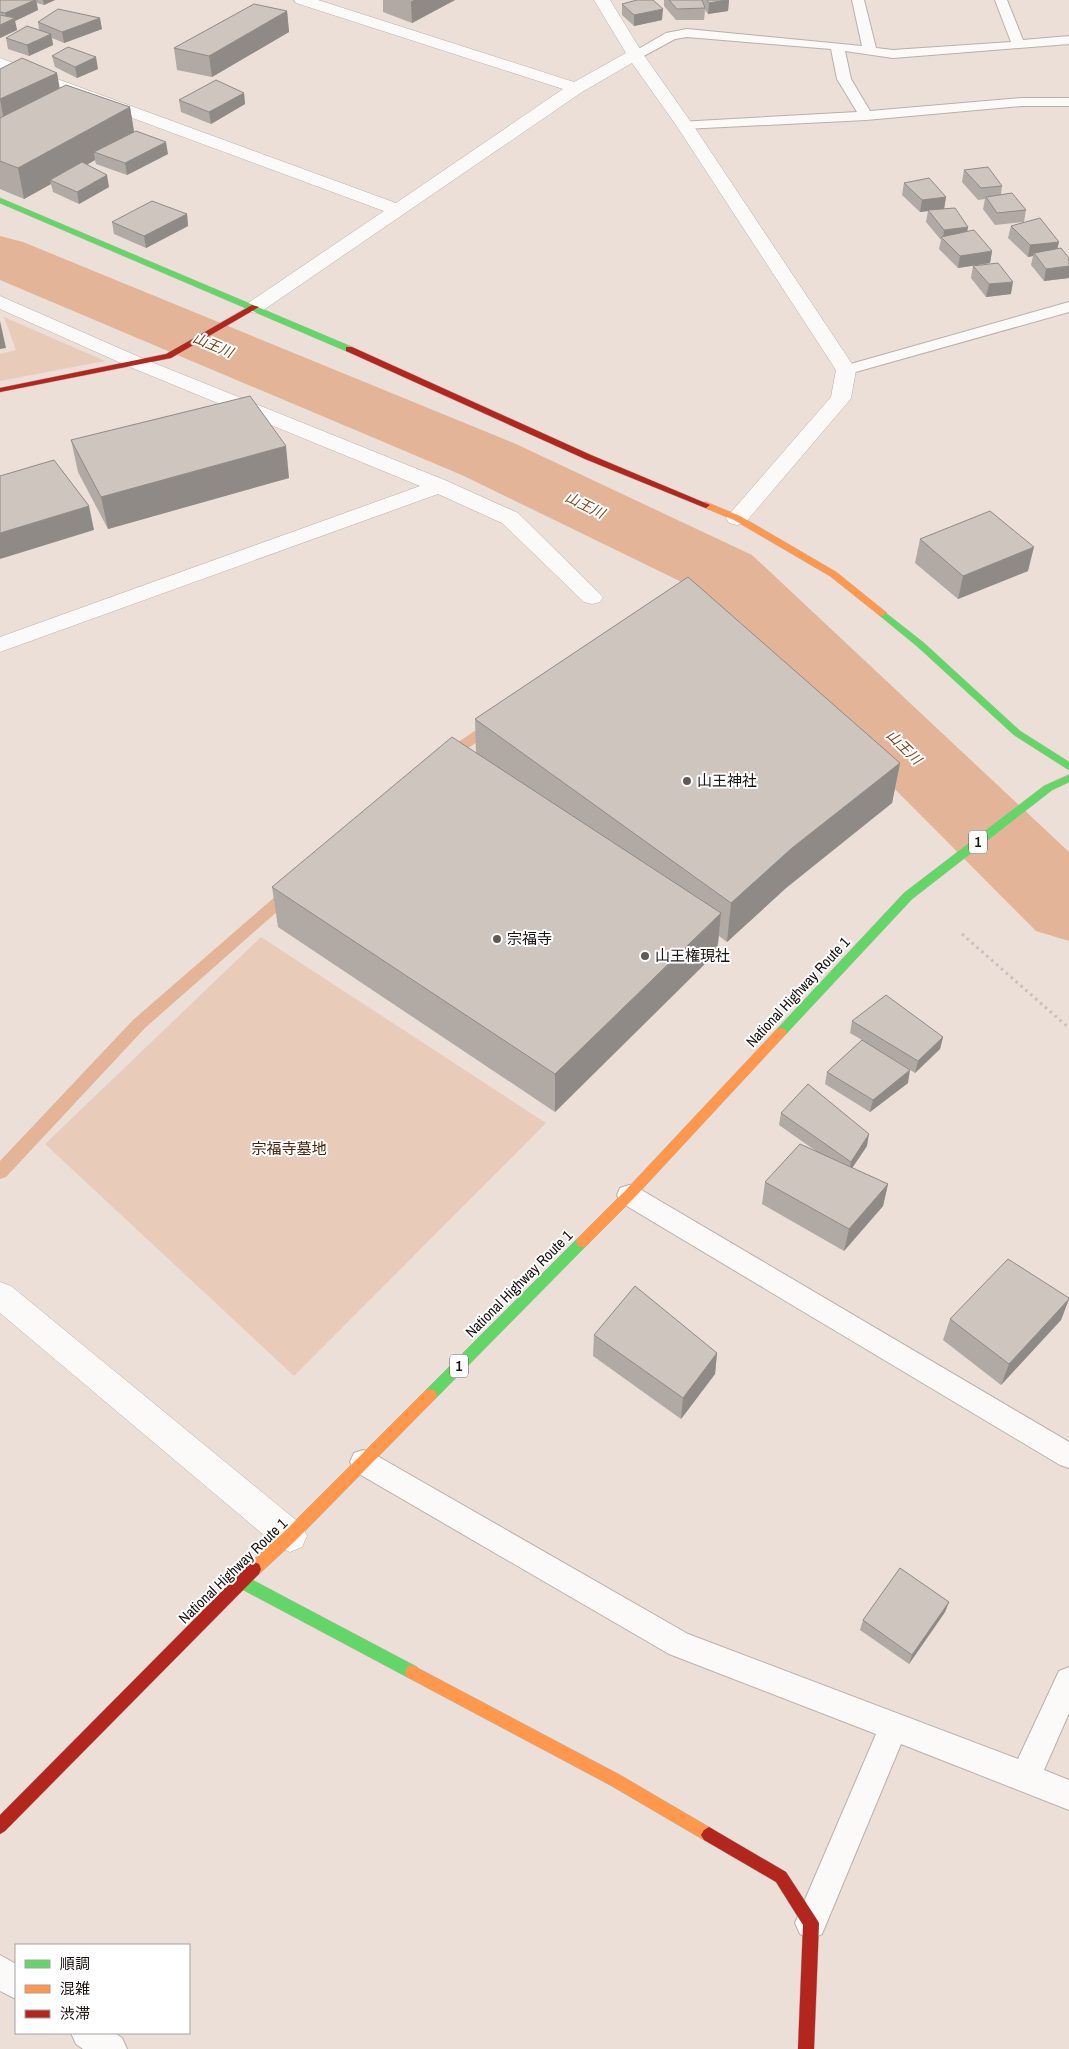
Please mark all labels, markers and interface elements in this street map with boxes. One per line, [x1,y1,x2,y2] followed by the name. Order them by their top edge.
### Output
[190,329,238,362] water label: 山王川
[562,488,610,523] water label: 山王川
[883,726,927,769] water label: 山王川
[697,770,757,791] place label: 山王神社
[681,775,693,787] marker: 山王神社
[969,830,987,854] road number: 1
[507,928,552,949] place label: 宗福寺
[741,932,854,1051] street label: National Highway Route 1
[491,933,503,945] marker: 宗福寺
[655,945,730,966] place label: 山王権現社
[639,950,651,962] marker: 山王権現社
[251,1138,327,1159] park label: 宗福寺墓地
[460,1225,577,1342] street label: National Highway Route 1
[450,1354,468,1378] road number: 1
[174,1513,292,1628] street label: National Highway Route 1
[15,1944,190,2034] legend
[60,1953,90,1974] text: 順調
[60,1978,90,1999] text: 混雑
[60,2003,90,2024] text: 渋滞

